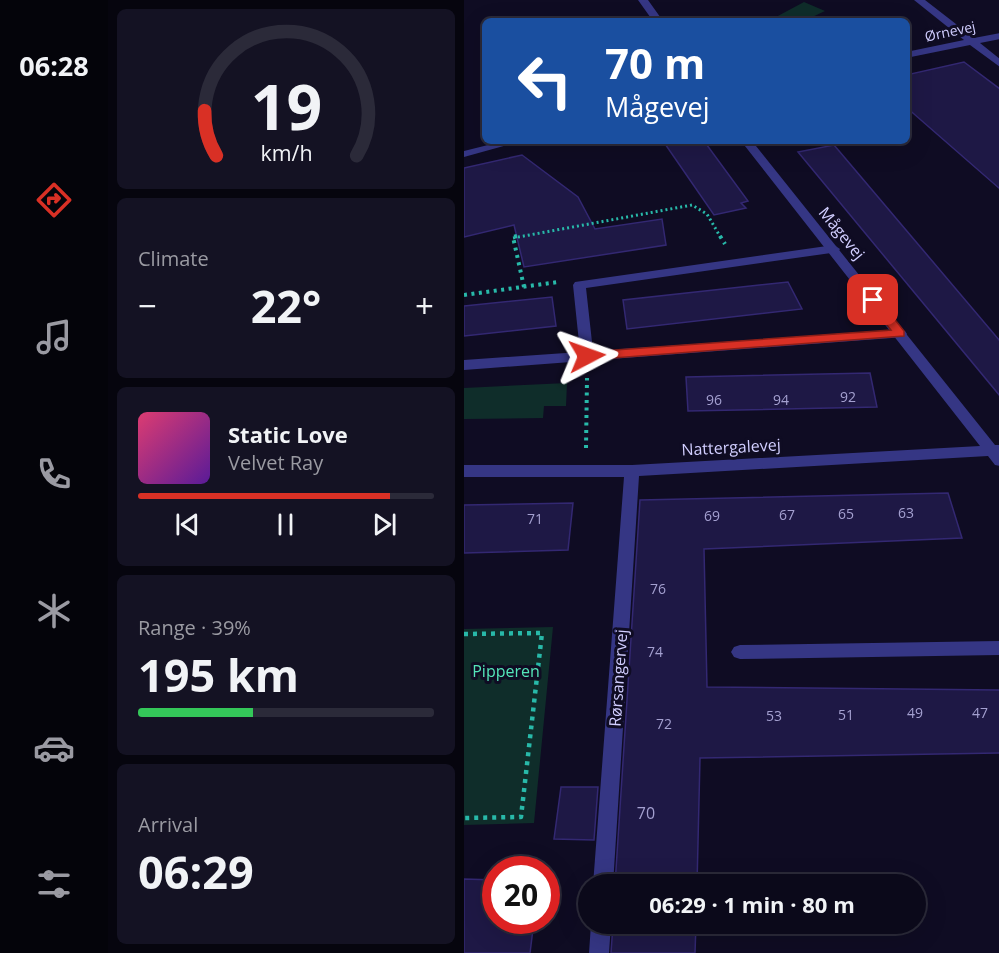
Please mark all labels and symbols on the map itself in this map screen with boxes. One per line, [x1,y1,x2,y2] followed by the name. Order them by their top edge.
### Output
[923,16,977,46] street label: Ørnevej
[814,202,870,264] street label: Mågevej
[847,274,898,325] pin
[555,324,619,388] position arrow
[840,387,856,406] house number: 92
[706,390,722,409] house number: 96
[773,390,789,409] house number: 94
[681,433,781,461] street label: Nattergalevej
[898,503,914,522] house number: 63
[838,504,854,523] house number: 65
[779,505,795,524] house number: 67
[704,506,720,525] house number: 69
[527,509,543,528] house number: 71
[650,579,666,598] house number: 76
[604,629,632,727] street label: Rørsangervej
[647,642,663,661] house number: 74
[472,660,540,682] park label: Pipperen
[907,703,923,722] house number: 49
[972,703,988,722] house number: 47
[838,705,854,724] house number: 51
[766,706,782,725] house number: 53
[656,714,672,733] house number: 72
[637,802,655,824] house number: 70
[482,856,560,934] speed limit sign: 20

